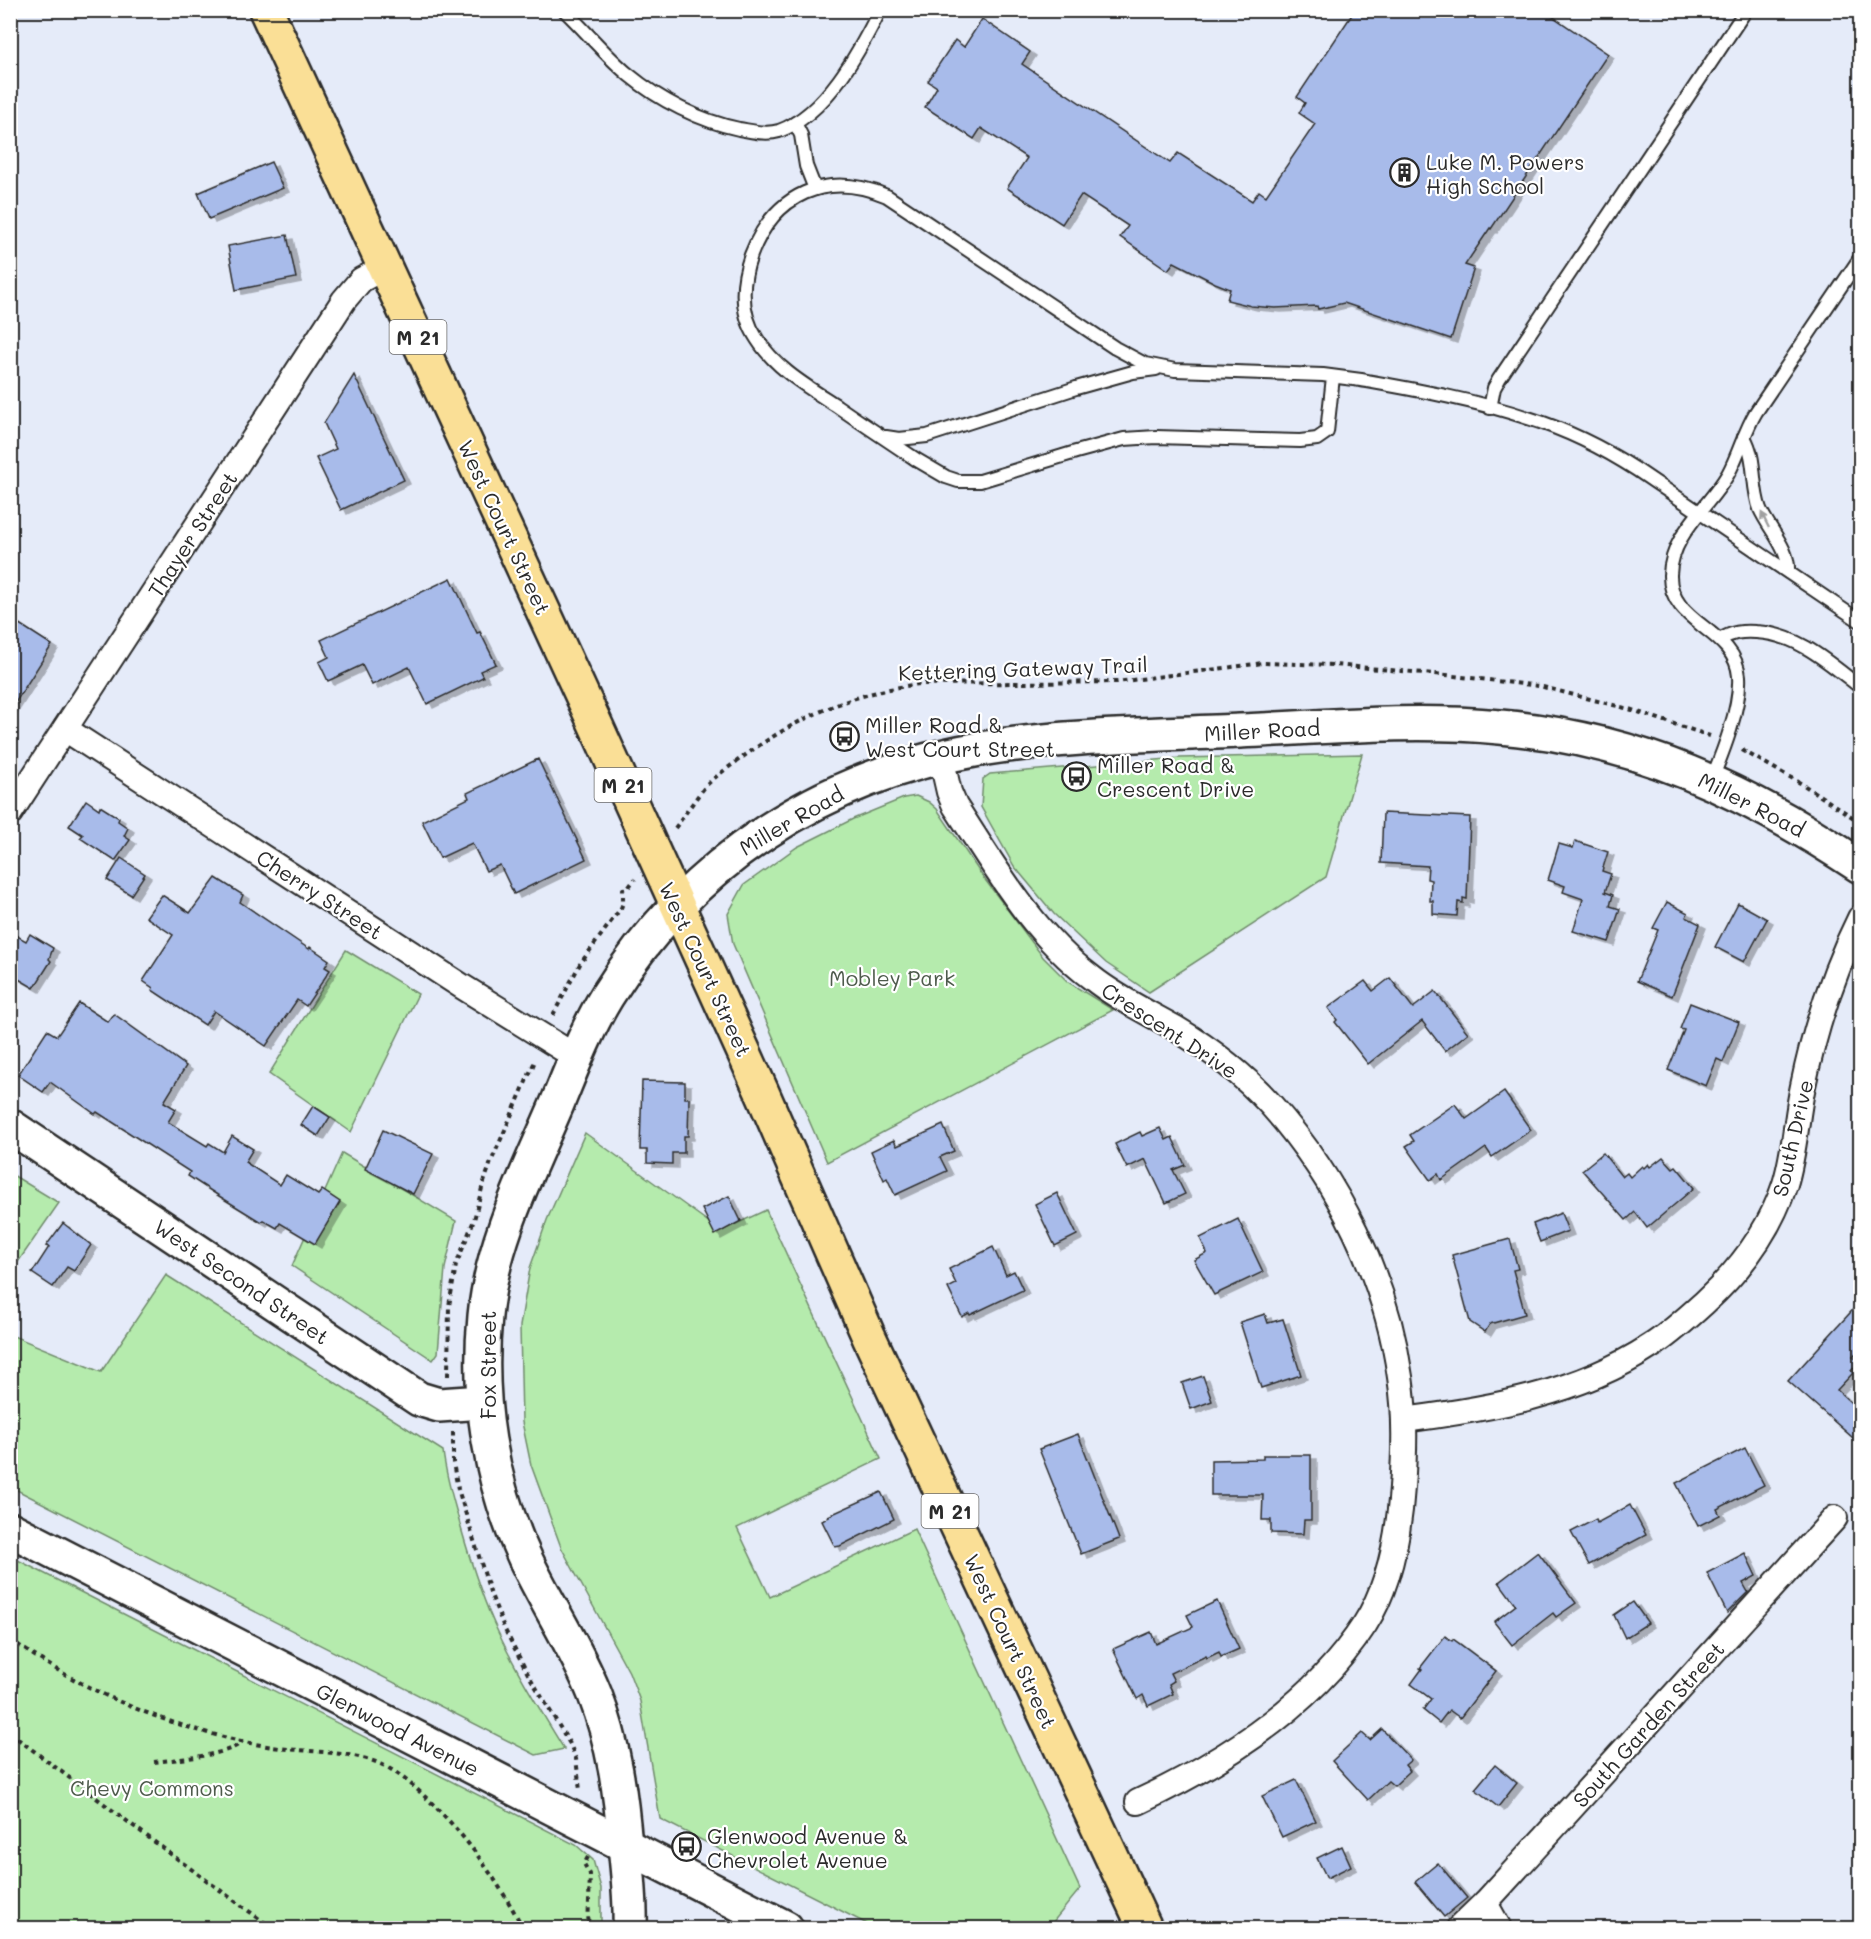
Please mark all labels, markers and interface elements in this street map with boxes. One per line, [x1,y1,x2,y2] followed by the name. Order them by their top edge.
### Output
[1426,148,1584,199] place label: Luke M. Powers High School
[1389,157,1421,189] building icon: Luke M. Powers High School
[390,320,446,354] road number: M 21
[453,435,557,619] street label: West Court Street
[141,466,243,602] street label: Thayer Street
[1761,511,1770,528] one-way arrow
[898,650,1148,686] street label: Kettering Gateway Trail
[865,711,1055,762] place label: Miller Road & West Court Street
[1203,713,1321,747] street label: Miller Road
[828,720,860,752] bus stop icon: Miller Road & West Court Street
[1097,751,1254,802] place label: Miller Road & Crescent Drive
[1060,760,1092,792] bus stop icon: Miller Road & Crescent Drive
[1694,766,1810,842] street label: Miller Road
[594,768,652,802] road number: M 21
[734,779,848,861] street label: Miller Road
[252,843,388,945] street label: Cherry Street
[654,877,758,1061] street label: West Court Street
[829,964,955,991] park label: Mobley Park
[1097,976,1243,1084] street label: Crescent Drive
[1765,1077,1819,1199] street label: South Drive
[149,1212,335,1350] street label: West Second Street
[474,1311,501,1419] street label: Fox Street
[922,1494,978,1528] road number: M 21
[959,1549,1063,1733] street label: West Court Street
[1566,1635,1730,1813] street label: South Garden Street
[312,1676,484,1782] street label: Glenwood Avenue
[70,1774,234,1801] park label: Chevy Commons
[707,1822,908,1873] place label: Glenwood Avenue & Chevrolet Avenue
[670,1831,702,1863] bus stop icon: Glenwood Avenue & Chevrolet Avenue

